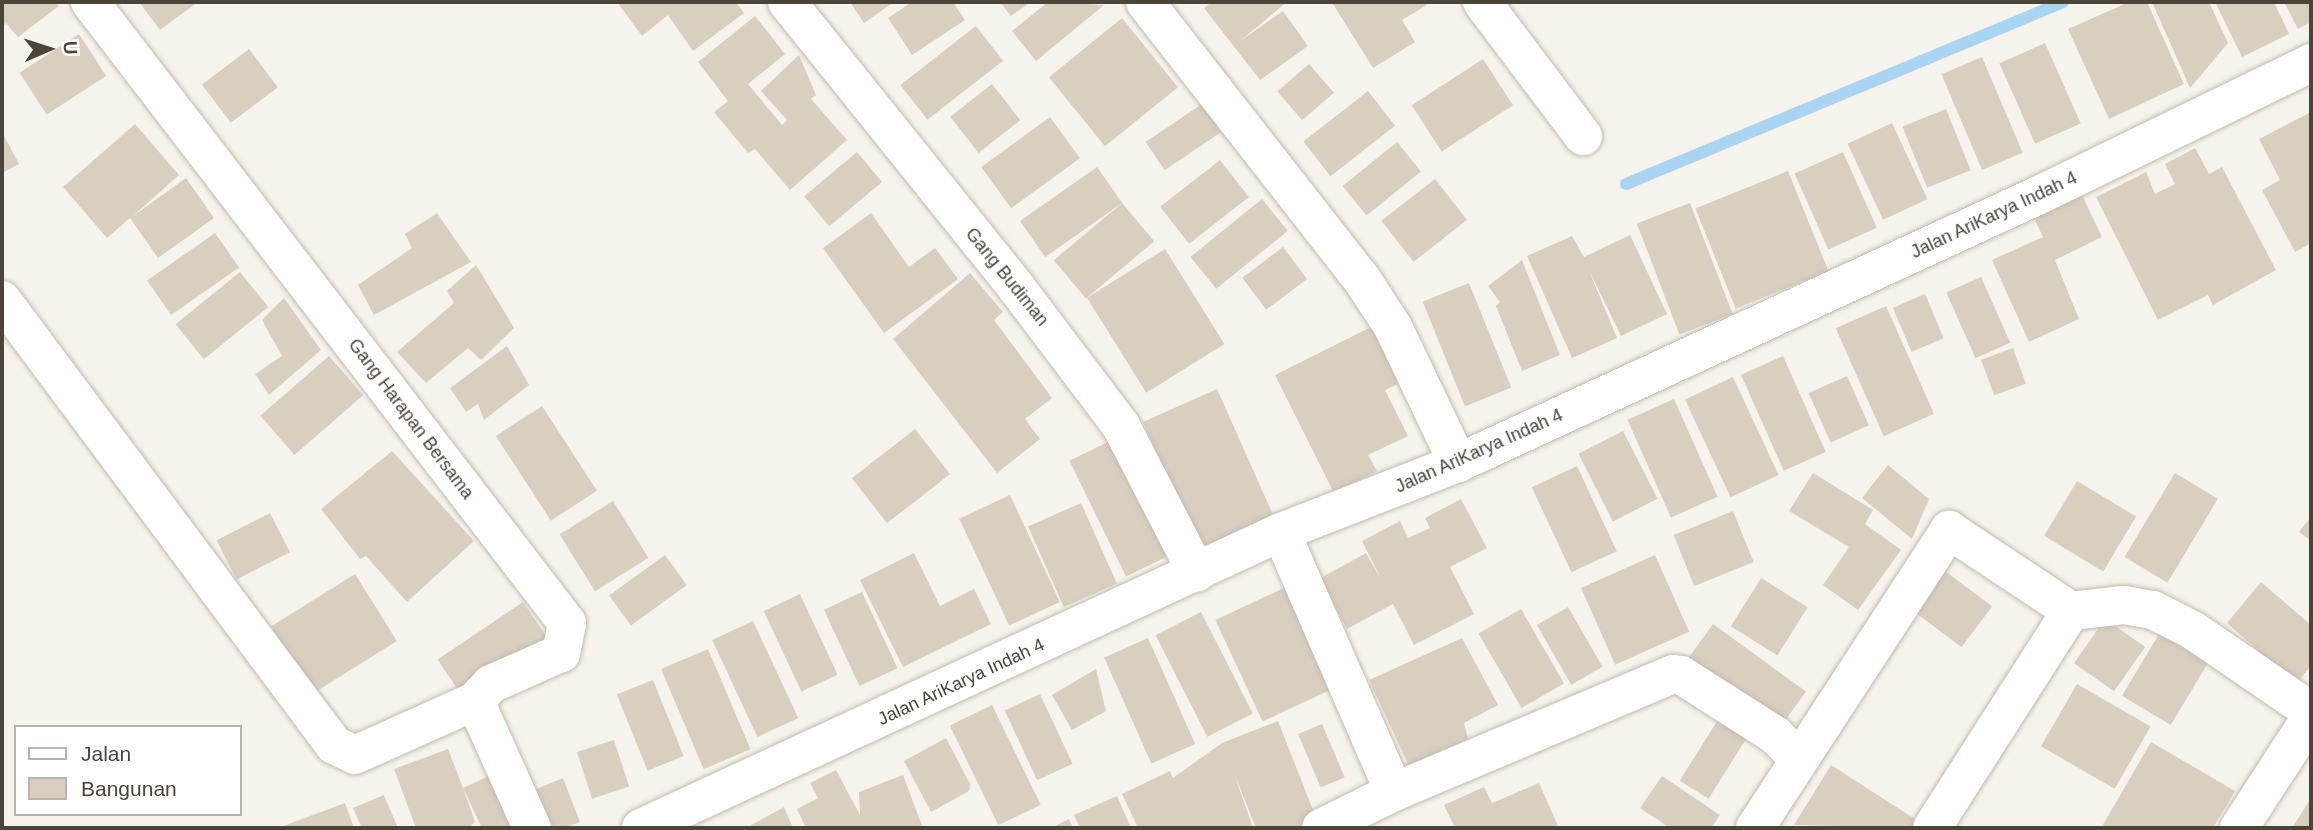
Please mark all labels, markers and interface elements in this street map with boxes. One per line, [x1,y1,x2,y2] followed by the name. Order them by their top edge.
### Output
[14,14,84,84] north arrow
[60,40,81,55] text: U
[1907,167,2081,263] street label: Jalan AriKarya Indah 4
[961,224,1053,330] street label: Gang Budiman
[344,335,478,503] street label: Gang Harapan Bersama
[1391,404,1567,498] street label: Jalan AriKarya Indah 4
[874,634,1048,730] street label: Jalan AriKarya Indah 4
[14,725,242,816] legend
[81,742,131,765] text: Jalan
[81,777,177,800] text: Bangunan

